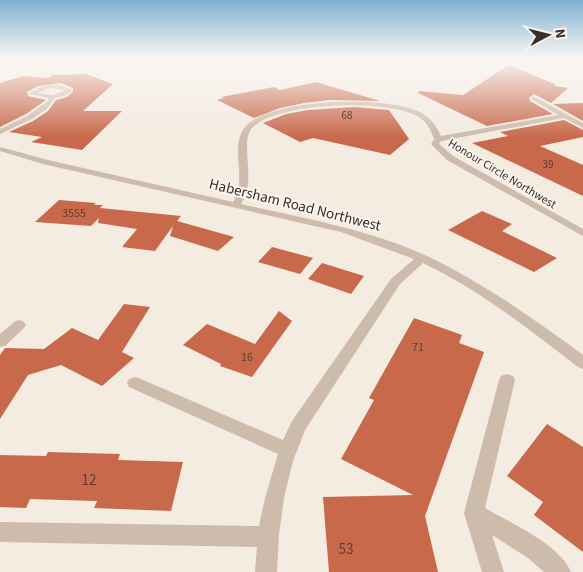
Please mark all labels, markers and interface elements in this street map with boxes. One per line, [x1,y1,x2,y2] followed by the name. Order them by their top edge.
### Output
[523,10,573,60] north arrow
[549,28,570,39] text: N
[342,108,353,123] house number: 68
[445,135,559,213] street label: Honour Circle Northwest
[543,157,553,172] house number: 39
[207,173,383,237] street label: Habersham Road Northwest
[62,205,86,222] house number: 3555
[412,339,424,356] house number: 71
[241,349,253,366] house number: 16
[82,470,96,491] house number: 12
[339,539,353,560] house number: 53

